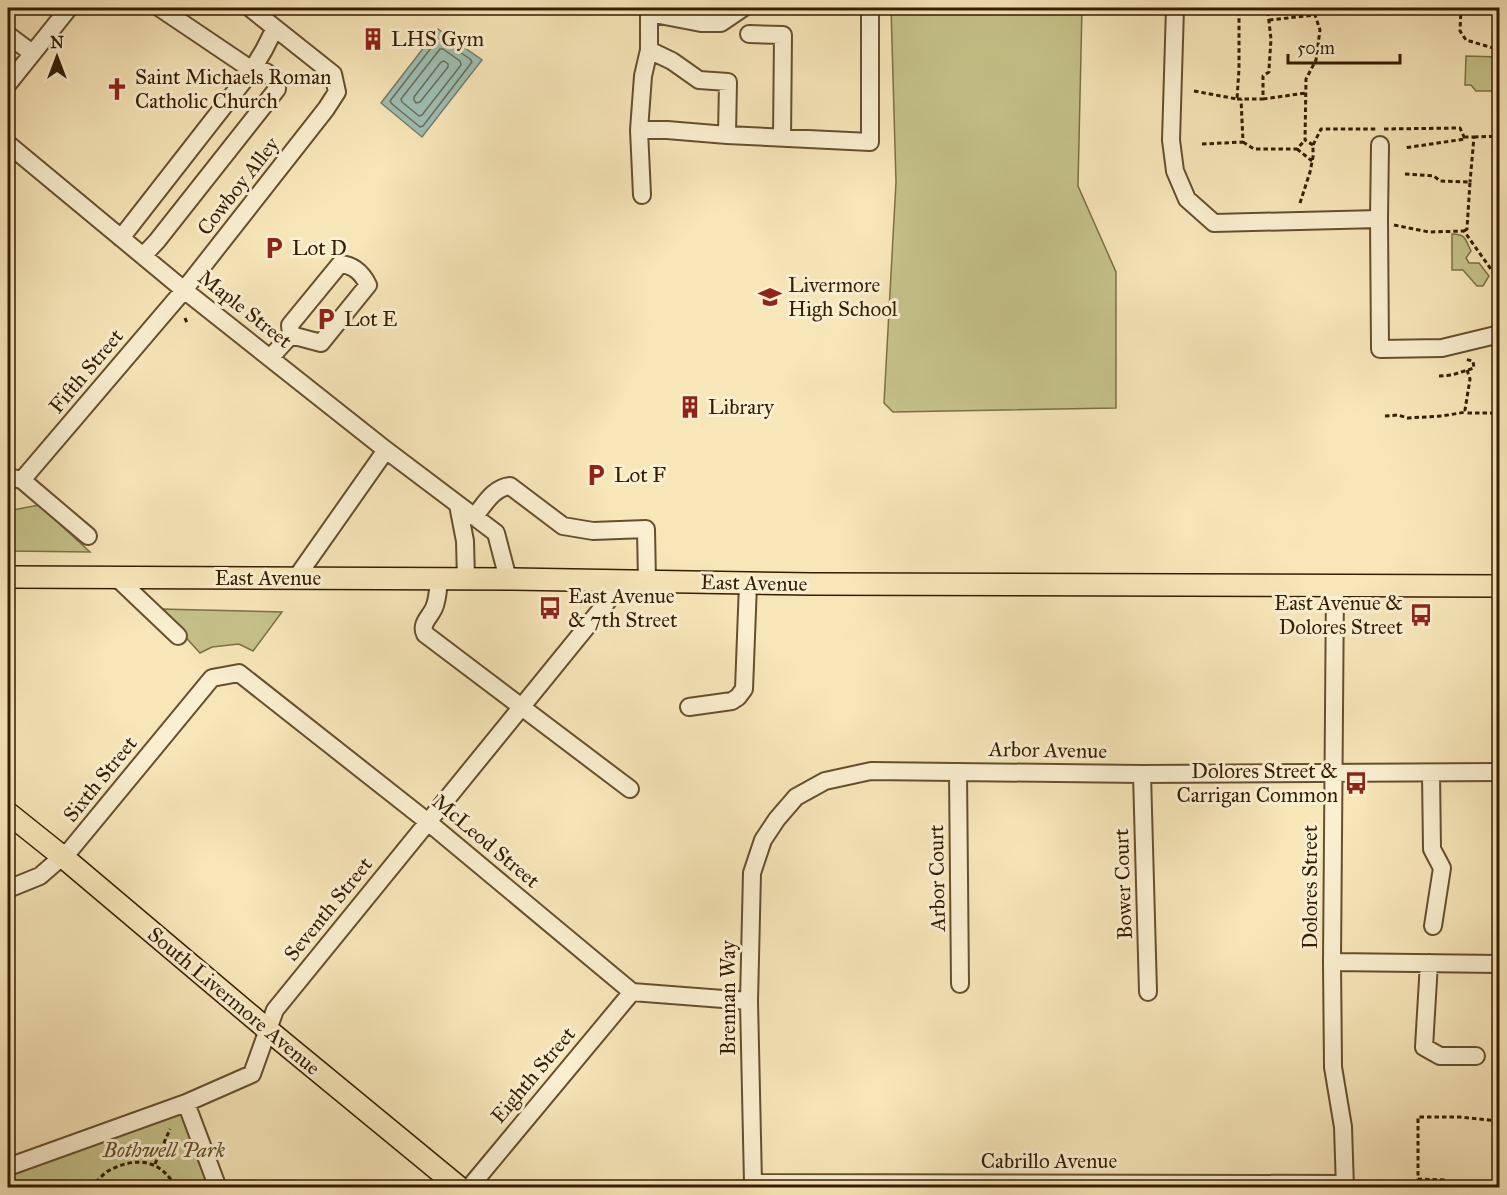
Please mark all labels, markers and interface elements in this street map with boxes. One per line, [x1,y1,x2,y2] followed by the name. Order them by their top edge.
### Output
[360,26,386,52] building icon: LHS Gym
[391,26,484,52] place label: LHS Gym
[27,27,87,87] north arrow
[1288,27,1400,65] scale bar
[50,33,64,52] text: N
[1297,37,1335,59] text: 50 m
[135,64,331,114] place label: Saint Michaels Roman Catholic Church
[104,76,130,102] church icon: Saint Michaels Roman Catholic Church
[192,131,285,240] street label: Cowboy Alley
[261,235,287,261] parking icon: Lot D
[292,235,347,261] place label: Lot D
[193,264,298,354] street label: Maple Street
[788,272,898,322] place label: Livermore High School
[757,284,783,310] school or university icon: Livermore High School
[313,306,339,332] parking icon: Lot E
[344,306,397,332] place label: Lot E
[43,323,129,419] street label: Fifth Street
[677,394,703,420] building icon: Library
[708,394,775,420] place label: Library
[583,462,609,488] parking icon: Lot F
[614,462,666,488] place label: Lot F
[215,565,322,591] street label: East Avenue
[700,569,808,597] street label: East Avenue
[568,583,678,633] place label: East Avenue & 7th Street
[1274,590,1404,640] place label: East Avenue & Dolores Street
[537,595,563,621] bus stop icon: East Avenue & 7th Street
[1408,602,1434,628] bus stop icon: East Avenue & Dolores Street
[57,730,143,827] street label: Sixth Street
[988,736,1108,764] street label: Arbor Avenue
[1176,758,1338,808] place label: Dolores Street & Carrigan Common
[1343,770,1369,796] bus stop icon: Dolores Street & Carrigan Common
[427,788,546,894] street label: McLeod Street
[923,824,951,933] street label: Arbor Court
[1297,824,1323,949] street label: Dolores Street
[1108,828,1138,940] street label: Bower Court
[278,851,378,966] street label: Seventh Street
[142,921,326,1081] street label: South Livermore Avenue
[715,939,741,1056] street label: Brennan Way
[485,1021,581,1129] street label: Eighth Street
[102,1137,226,1163] park label: Bothwell Park
[981,1148,1118,1174] street label: Cabrillo Avenue

